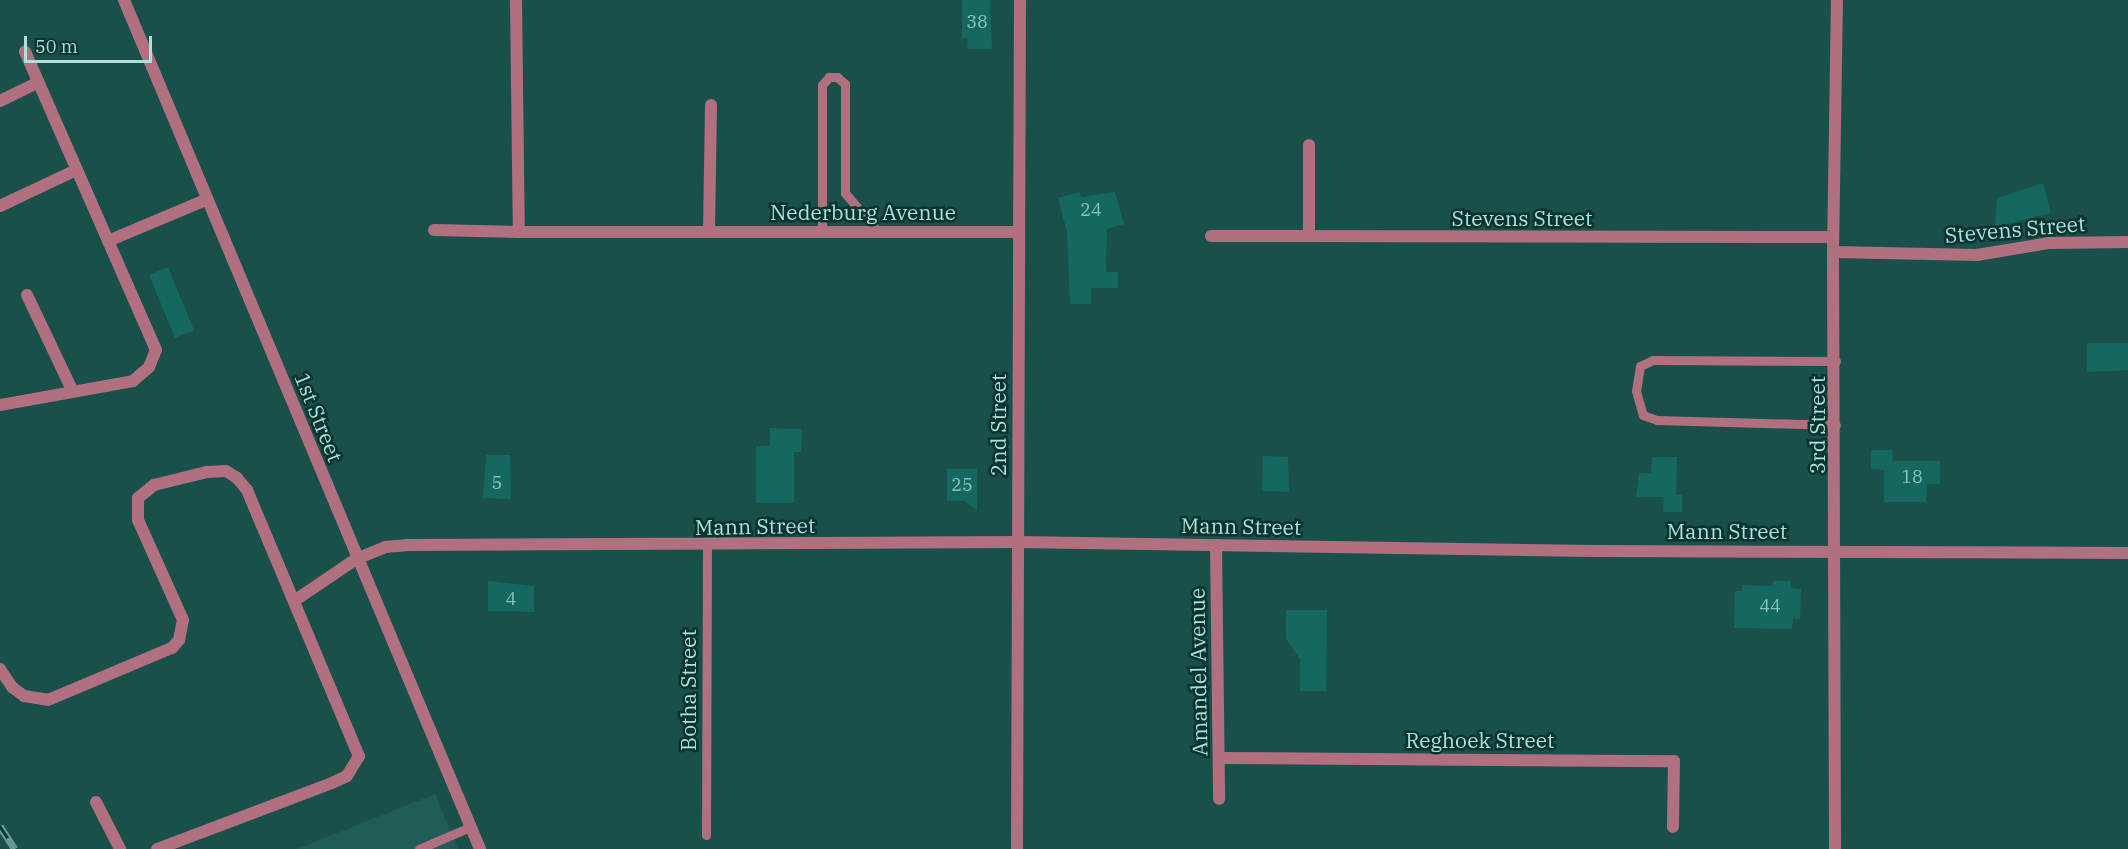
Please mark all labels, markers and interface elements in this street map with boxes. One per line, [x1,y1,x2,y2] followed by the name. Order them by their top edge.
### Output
[966,11,988,33] house number: 38
[27,24,154,62] scale bar
[35,35,78,58] text: 50 m
[770,199,956,225] street label: Nederburg Avenue
[1080,199,1102,221] house number: 24
[1452,205,1592,231] street label: Stevens Street
[1944,210,2086,248] street label: Stevens Street
[290,369,348,465] street label: 1st Street
[985,374,1011,476] street label: 2nd Street
[1804,376,1830,474] street label: 3rd Street
[1901,466,1923,488] house number: 18
[492,472,502,494] house number: 5
[951,474,973,496] house number: 25
[695,512,815,540] street label: Mann Street
[1181,512,1301,540] street label: Mann Street
[1667,518,1787,544] street label: Mann Street
[506,588,516,610] house number: 4
[1184,588,1212,756] street label: Amandel Avenue
[1759,595,1781,617] house number: 44
[675,629,701,751] street label: Botha Street
[1405,727,1555,753] street label: Reghoek Street

